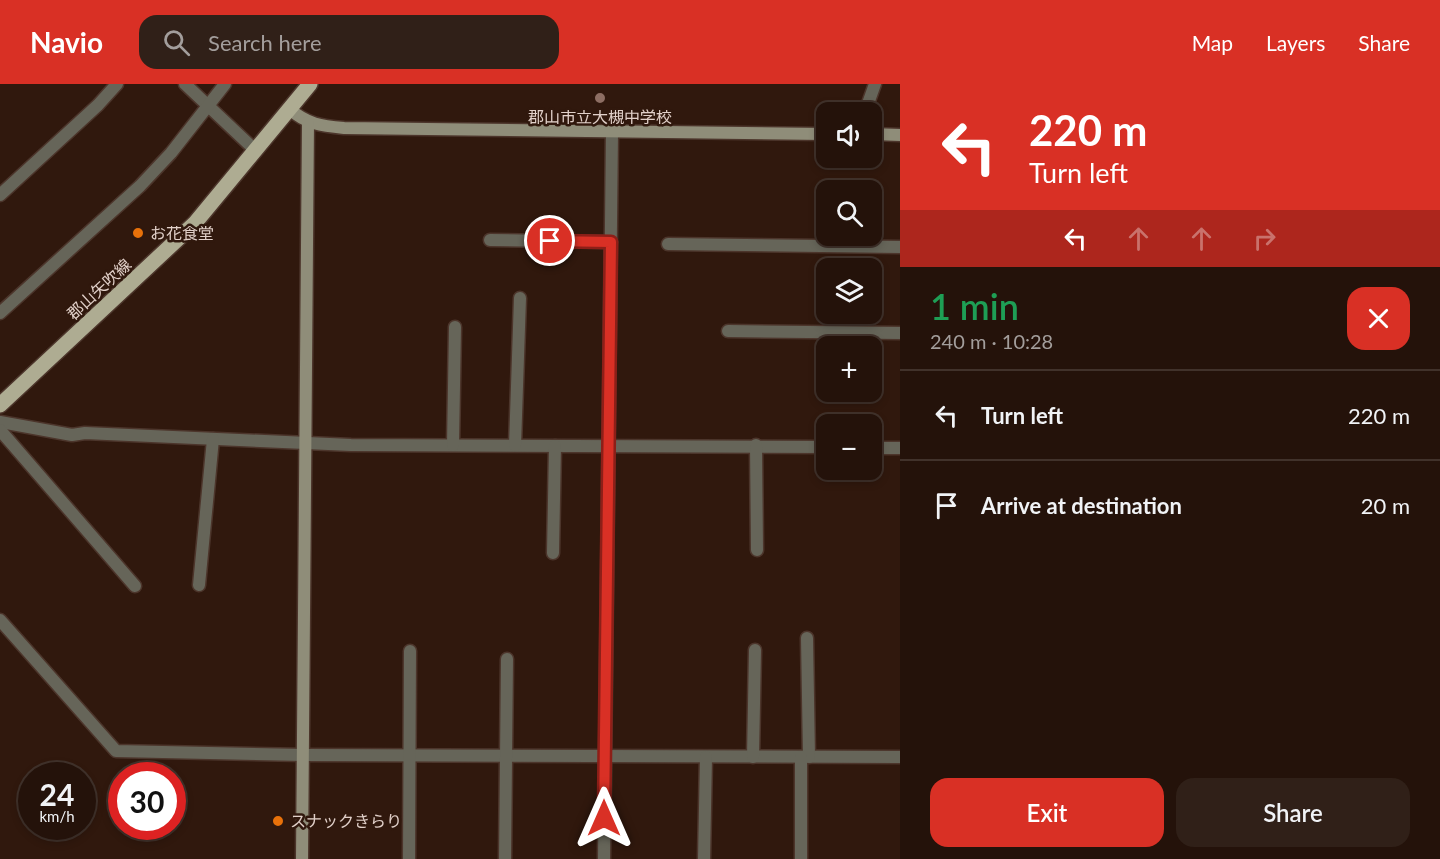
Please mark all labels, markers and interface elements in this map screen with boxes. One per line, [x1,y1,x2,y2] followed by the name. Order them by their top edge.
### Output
[139,15,559,69] search box
[30,25,103,59] text: Navio
[160,26,193,59] icon: search
[208,29,322,56] text: Search here
[1192,30,1233,55] text: Map
[1266,30,1325,55] text: Layers
[1358,30,1410,55] text: Share
[593,91,607,105] marker: 郡山市立大槻中学校
[816,102,882,480] map controls
[816,102,882,168] button: sound
[1029,105,1147,155] text: 220 m
[528,107,672,126] place label: 郡山市立大槻中学校
[930,108,1008,186] icon: left
[1029,156,1128,189] text: Turn left
[816,180,882,246] button: search
[524,215,575,266] pin
[1059,222,1092,255] icon: left
[1122,222,1155,255] icon: ahead
[1185,222,1218,255] icon: ahead
[1248,222,1281,255] icon: right
[150,223,214,242] place label: お花食堂
[533,224,566,257] icon: arrive
[131,226,145,240] marker: お花食堂
[63,254,134,323] street label: 郡山矢吹線
[816,258,882,324] button: layers
[930,284,1019,328] text: 1 min
[1347,287,1410,350] button: close
[930,329,1053,353] text: 240 m · 10:28
[816,336,882,402] button: +
[930,399,963,432] icon: left
[981,402,1063,429] text: Turn left
[1348,402,1410,429] text: 220 m
[816,414,882,480] button: −
[930,489,963,522] icon: arrive
[981,492,1182,519] text: Arrive at destination
[1361,492,1410,519] text: 20 m
[108,762,186,840] speed limit sign: 30
[40,776,74,812] text: 24
[930,778,1164,847] button: Exit
[1176,778,1410,847] button: Share
[572,786,636,850] position arrow
[39,807,75,825] text: km/h
[290,811,402,830] place label: スナックきらり
[271,814,285,828] marker: スナックきらり

